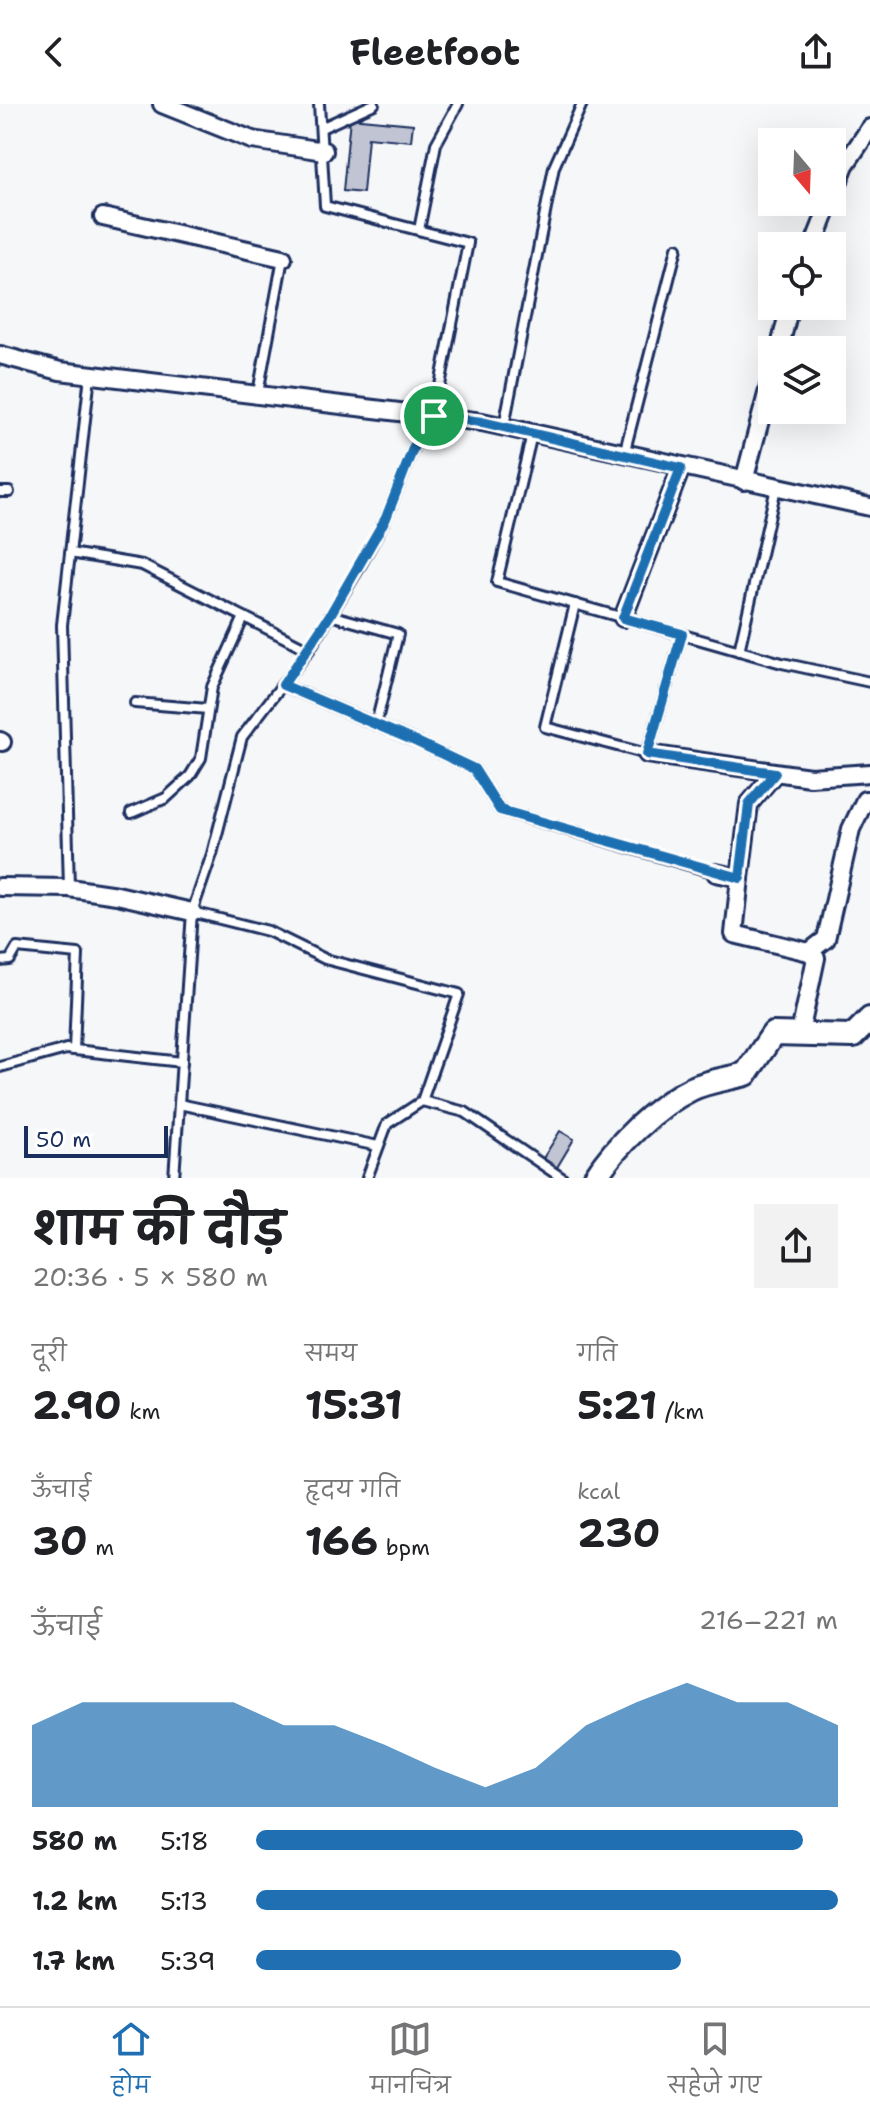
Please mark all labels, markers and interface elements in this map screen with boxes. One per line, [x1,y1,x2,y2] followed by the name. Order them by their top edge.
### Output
[350,28,520,77] text: Fleetfoot
[32,30,76,74] icon: back
[794,30,838,74] icon: share
[758,128,846,216] north arrow
[758,128,846,424] map controls
[758,232,846,320] button: locate
[758,336,846,424] button: layers
[400,382,468,450] pin
[412,394,456,438] icon: arrive
[24,1122,168,1158] scale bar
[36,1125,91,1154] text: 50 m
[32,1199,285,1258] text: शाम की दौड़
[754,1204,838,1288] button: share
[32,1259,268,1294] text: 20:36 · 5 × 580 m
[32,1339,67,1368] text: दूरी
[305,1339,357,1368] text: समय
[577,1339,617,1368] text: गति
[32,1378,122,1432] text: 2.90
[305,1378,403,1432] text: 15:31
[577,1378,657,1432] text: 5:21
[122,1397,160,1426] text: km
[657,1397,704,1426] text: /km
[32,1475,91,1504] text: ऊँचाई
[305,1475,400,1504] text: हृदय गति
[577,1477,620,1506] text: kcal
[577,1506,661,1560] text: 230
[32,1514,88,1568] text: 30
[305,1514,378,1568] text: 166
[88,1533,114,1562] text: m
[378,1533,430,1562] text: bpm
[699,1602,838,1637] text: 216–221 m
[32,1608,102,1643] text: ऊँचाई
[32,1823,117,1858] text: 580 m
[160,1823,209,1858] text: 5:18
[32,1883,117,1918] text: 1.2 km
[160,1883,208,1918] text: 5:13
[32,1943,115,1978] text: 1.7 km
[160,1943,216,1978] text: 5:39
[109,2017,153,2110] tab: होम
[370,2017,451,2110] tab: मानचित्र
[668,2017,761,2110] tab: सहेजे गए

